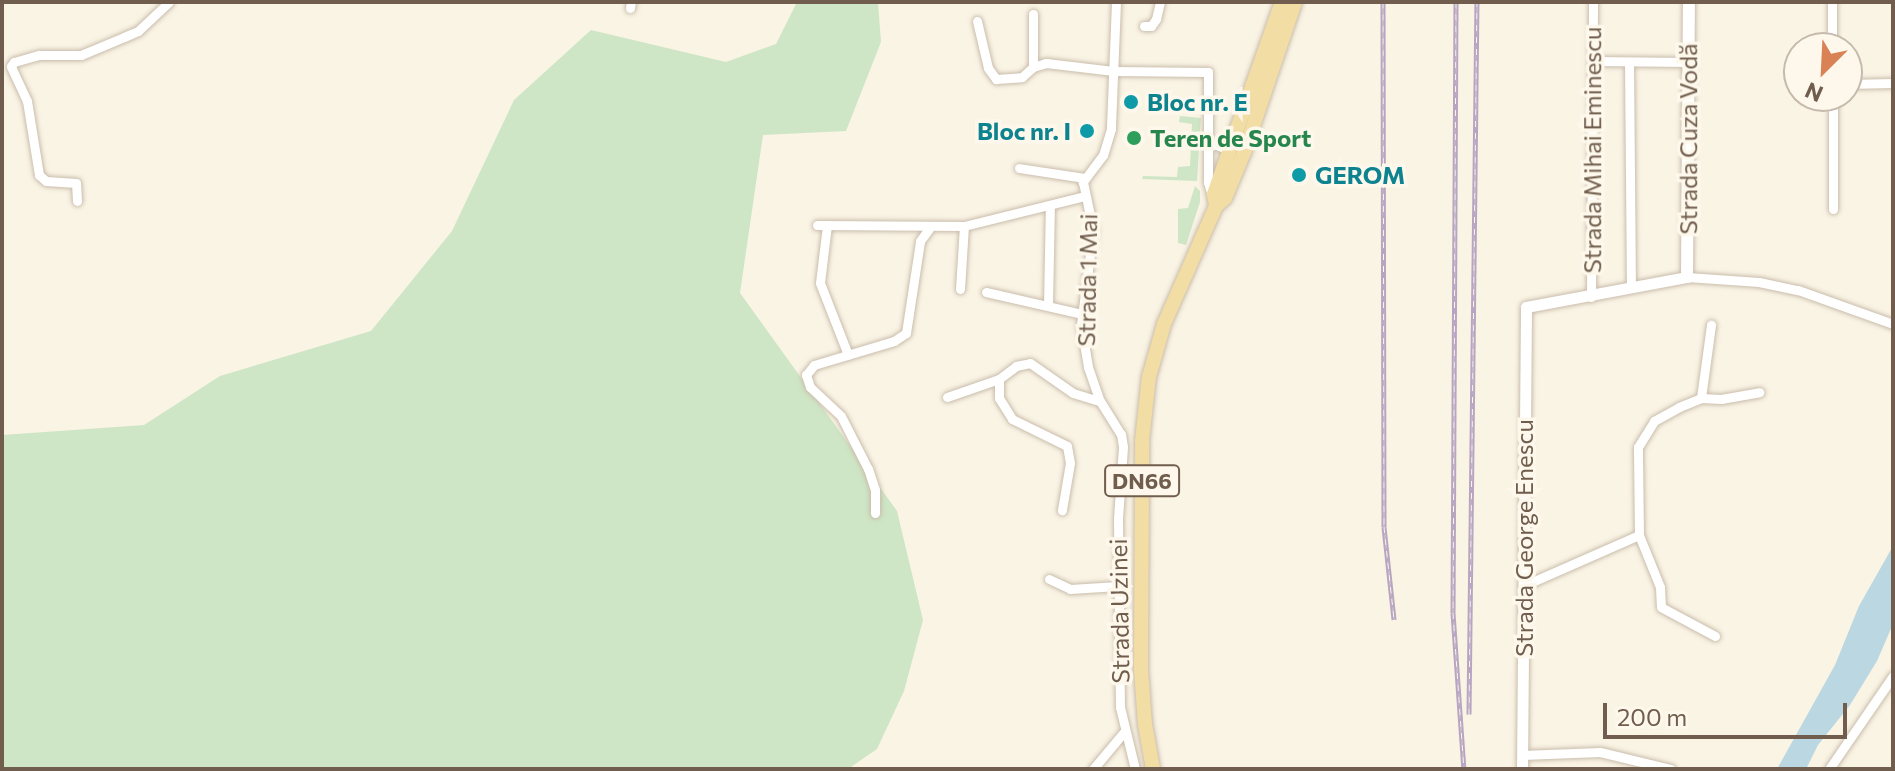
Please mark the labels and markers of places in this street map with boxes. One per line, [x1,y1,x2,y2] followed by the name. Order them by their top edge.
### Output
[1147,88,1248,116] place label: Bloc nr. E
[1122,93,1140,111] marker: Bloc nr. E
[977,117,1071,145] place label: Bloc nr. I
[1078,122,1096,140] marker: Bloc nr. I
[1150,124,1311,152] place label: Teren de Sport
[1125,129,1143,147] marker: Teren de Sport
[1315,161,1405,189] place label: GEROM
[1290,166,1308,184] marker: GEROM

